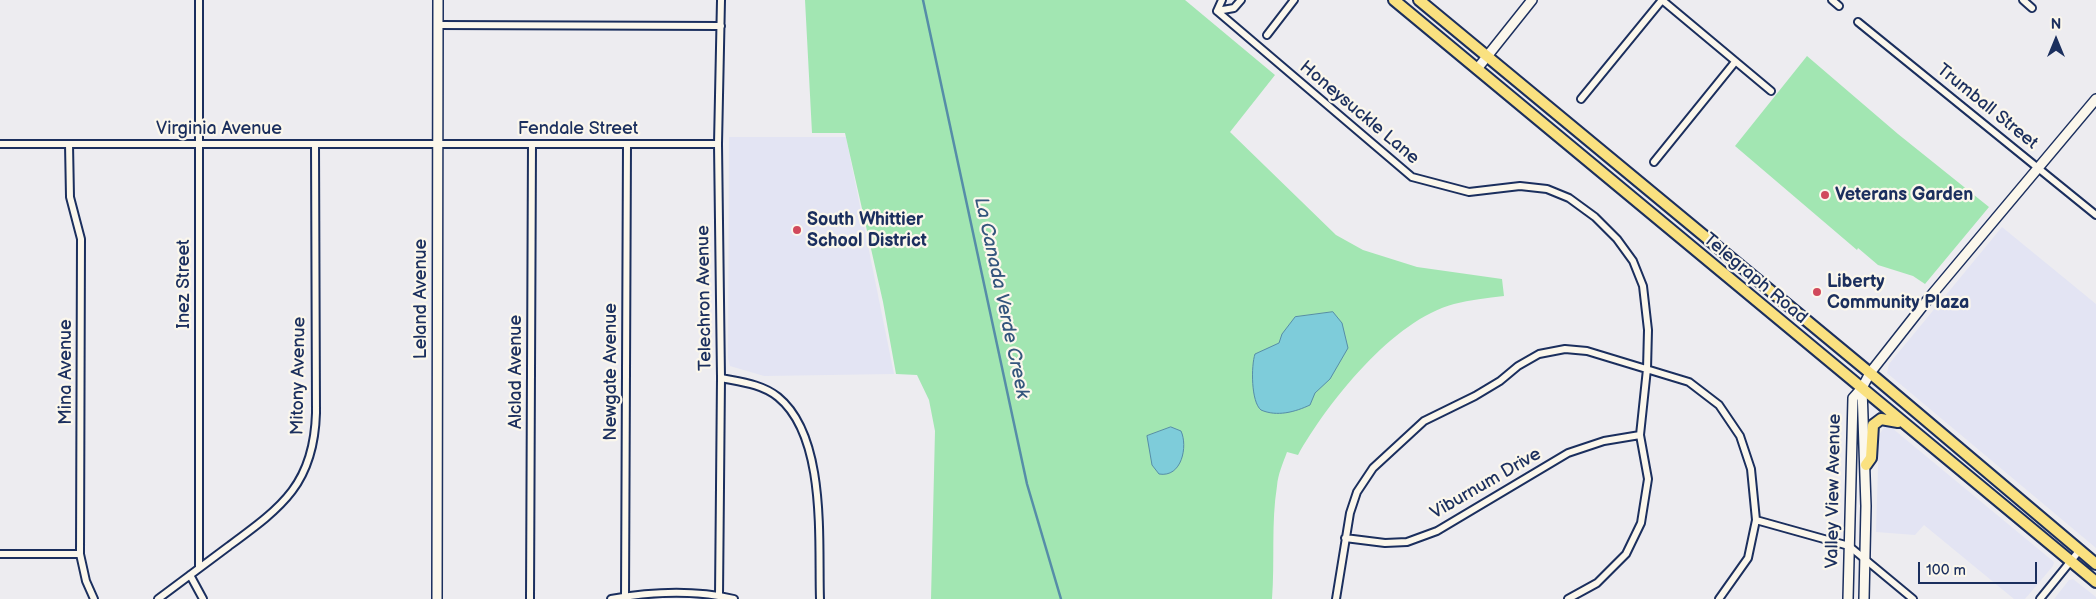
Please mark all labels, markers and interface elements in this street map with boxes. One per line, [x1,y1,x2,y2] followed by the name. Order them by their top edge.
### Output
[2031,15,2081,65] north arrow
[2051,16,2061,33] text: N
[1295,57,1423,169] street label: Honeysuckle Lane
[1932,60,2042,154] street label: Trumball Street
[156,118,282,140] street label: Virginia Avenue
[518,118,638,140] street label: Fendale Street
[1835,184,1973,206] place label: Veterans Garden
[1819,189,1831,201] marker: Veterans Garden
[969,195,1033,401] water label: La Canada Verde Creek
[807,209,927,252] place label: South Whittier School District
[791,224,803,236] marker: South Whittier School District
[693,225,717,371] street label: Telechron Avenue
[1698,229,1812,329] street label: Telegraph Road
[173,239,195,329] street label: Inez Street
[410,239,432,359] street label: Leland Avenue
[1827,271,1969,314] place label: Liberty Community Plaza
[1811,286,1823,298] marker: Liberty Community Plaza
[600,303,622,441] street label: Newgate Avenue
[505,315,527,429] street label: Alclad Avenue
[287,317,311,435] street label: Mitony Avenue
[55,319,77,425] street label: Mina Avenue
[1822,413,1846,569] street label: Valley View Avenue
[1427,444,1545,524] street label: Viburnum Drive
[1921,552,2040,584] scale bar
[1926,561,1966,580] text: 100 m

